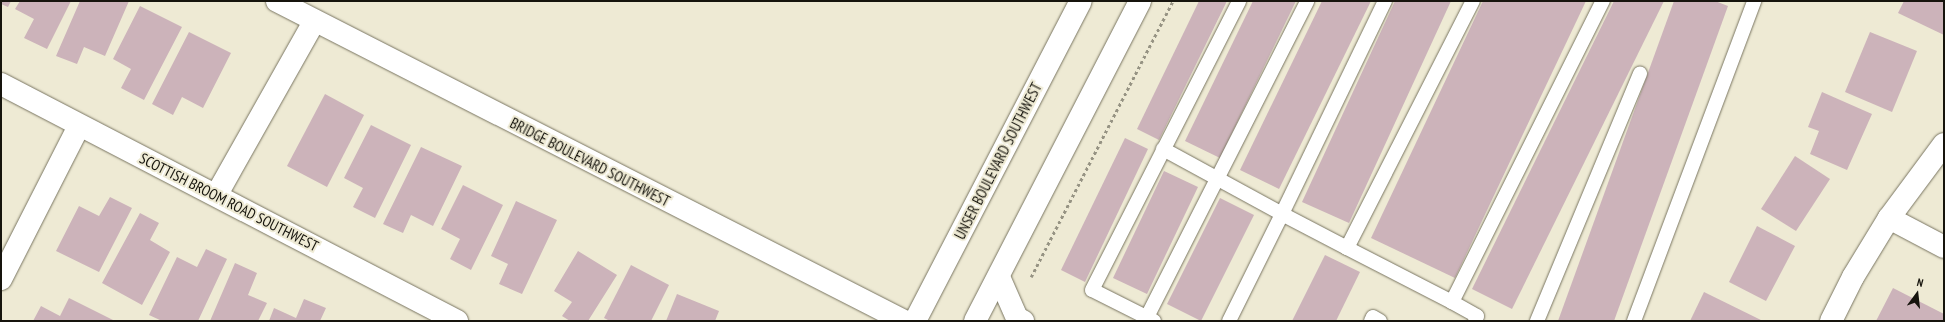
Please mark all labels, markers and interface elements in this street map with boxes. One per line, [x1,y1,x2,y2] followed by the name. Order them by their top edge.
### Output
[951,80,1045,242] street label: UNSER BOULEVARD SOUTHWEST
[507,114,673,210] street label: BRIDGE BOULEVARD SOUTHWEST
[137,149,321,255] street label: SCOTTISH BROOM ROAD SOUTHWEST
[1897,274,1937,314] north arrow
[1915,275,1925,290] text: N

